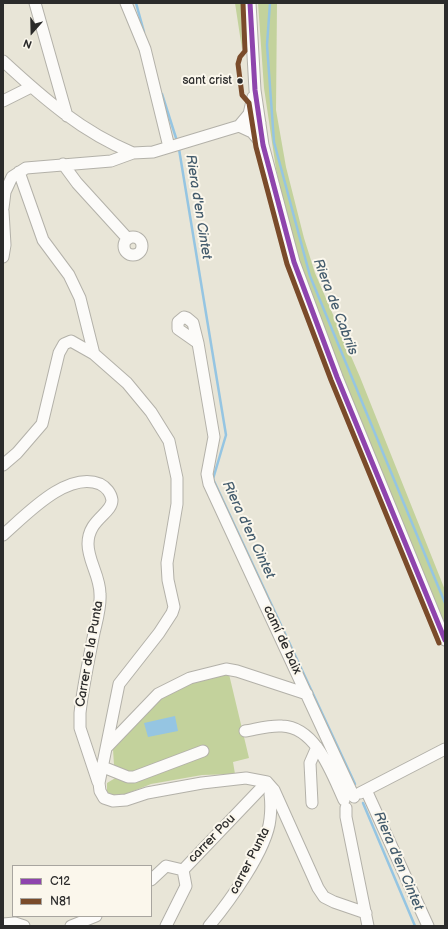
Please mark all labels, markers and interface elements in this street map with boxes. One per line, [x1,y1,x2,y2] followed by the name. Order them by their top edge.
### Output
[12,12,52,52] north arrow
[22,36,34,51] text: N
[182,74,232,88] place label: sant crist
[235,76,245,86] marker: sant crist
[181,153,215,261] water label: Riera d'en Cintet
[309,256,361,358] water label: Riera de Cabrils
[218,478,278,582] water label: Riera d'en Cintet
[73,600,107,708] street label: Carrer de la Punta
[259,603,305,677] street label: camí de baix
[370,809,426,913] water label: Riera d'en Cintet
[185,811,239,867] street label: carrer Pou
[226,825,274,897] street label: carrer Punta
[12,865,152,917] legend
[50,874,70,889] text: C12
[50,894,71,909] text: N81

